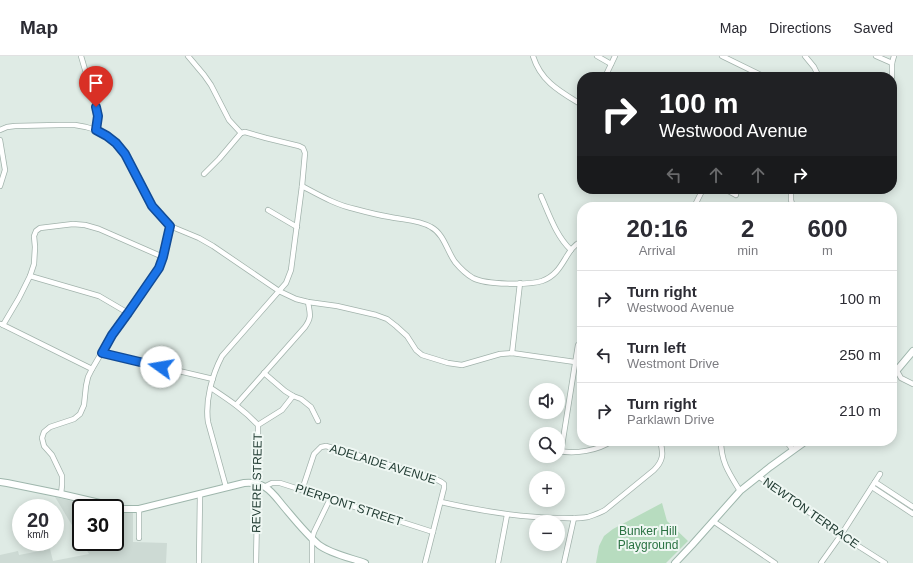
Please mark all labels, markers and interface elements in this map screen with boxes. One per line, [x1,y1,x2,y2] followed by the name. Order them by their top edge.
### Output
[20,17,58,38] text: Map
[720,20,747,36] text: Map
[769,20,831,36] text: Directions
[853,20,893,36] text: Saved
[79,66,113,107] pin
[85,72,107,94] icon: arrive
[593,88,645,140] icon: right
[659,88,738,119] text: 100 m
[659,121,807,141] text: Westwood Avenue
[663,164,685,186] icon: left
[705,164,727,186] icon: ahead
[747,164,769,186] icon: ahead
[789,164,811,186] icon: right
[626,215,688,242] text: 20:16
[741,215,754,242] text: 2
[808,215,848,242] text: 600
[639,243,676,258] text: Arrival
[737,243,758,258] text: min
[822,243,833,258] text: m
[627,283,697,300] text: Turn right
[593,288,615,310] icon: right
[839,290,881,307] text: 100 m
[627,300,734,315] text: Westwood Avenue
[627,339,686,356] text: Turn left
[593,344,615,366] icon: left
[140,346,182,388] position arrow
[839,346,881,363] text: 250 m
[627,356,719,371] text: Westmont Drive
[529,383,565,551] map controls
[529,383,565,419] button: sound
[627,395,697,412] text: Turn right
[593,400,615,422] icon: right
[839,402,881,419] text: 210 m
[627,412,714,427] text: Parklawn Drive
[529,427,565,463] button: search
[249,432,265,533] street label: REVERE STREET
[328,441,438,487] street label: ADELAIDE AVENUE
[529,471,565,507] button: +
[760,475,862,551] street label: NEWTON TERRACE
[294,481,405,529] street label: PIERPONT STREET
[72,499,124,551] speed limit sign: 30
[27,509,49,531] text: 20
[529,515,565,551] button: −
[618,524,678,552] park label: Bunker Hill Playground
[27,529,49,540] text: km/h

